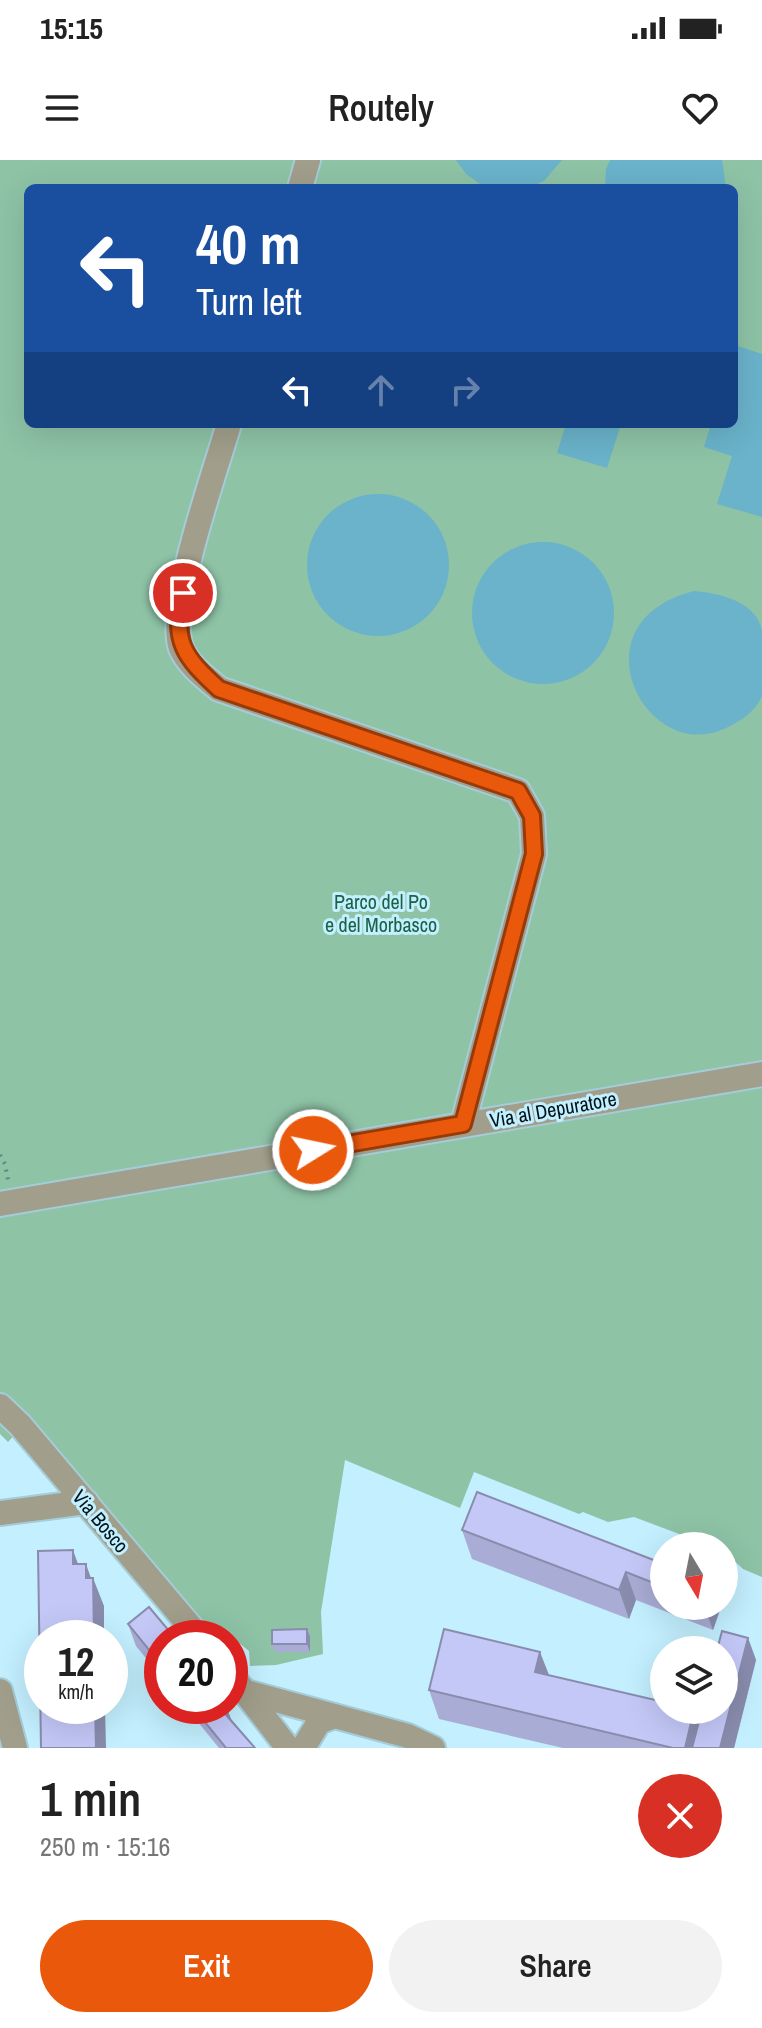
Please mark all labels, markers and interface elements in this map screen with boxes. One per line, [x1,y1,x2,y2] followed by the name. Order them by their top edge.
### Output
[40,8,103,48] text: 15:15
[328,84,434,132] text: Routely
[40,86,84,130] icon: menu
[678,86,722,130] icon: heart
[196,206,301,281] text: 40 m
[64,216,168,320] icon: left
[196,278,302,326] text: Turn left
[275,368,319,412] icon: left
[359,368,403,412] icon: ahead
[443,368,487,412] icon: right
[149,559,217,627] pin
[161,571,205,615] icon: arrive
[325,888,437,938] park label: Parco del Po e del Morbasco
[487,1085,619,1133] street label: Via al Depuratore
[271,1108,355,1192] position arrow
[67,1484,135,1558] street label: Via Bosco
[650,1532,738,1620] north arrow
[650,1532,738,1724] map controls
[144,1620,248,1724] speed limit sign: 20
[58,1635,94,1688] text: 12
[650,1636,738,1724] button: layers
[58,1678,94,1705] text: km/h
[40,1766,141,1831] text: 1 min
[638,1774,722,1858] button: close
[40,1829,170,1864] text: 250 m · 15:16
[40,1920,373,2012] button: Exit
[389,1920,722,2012] button: Share

